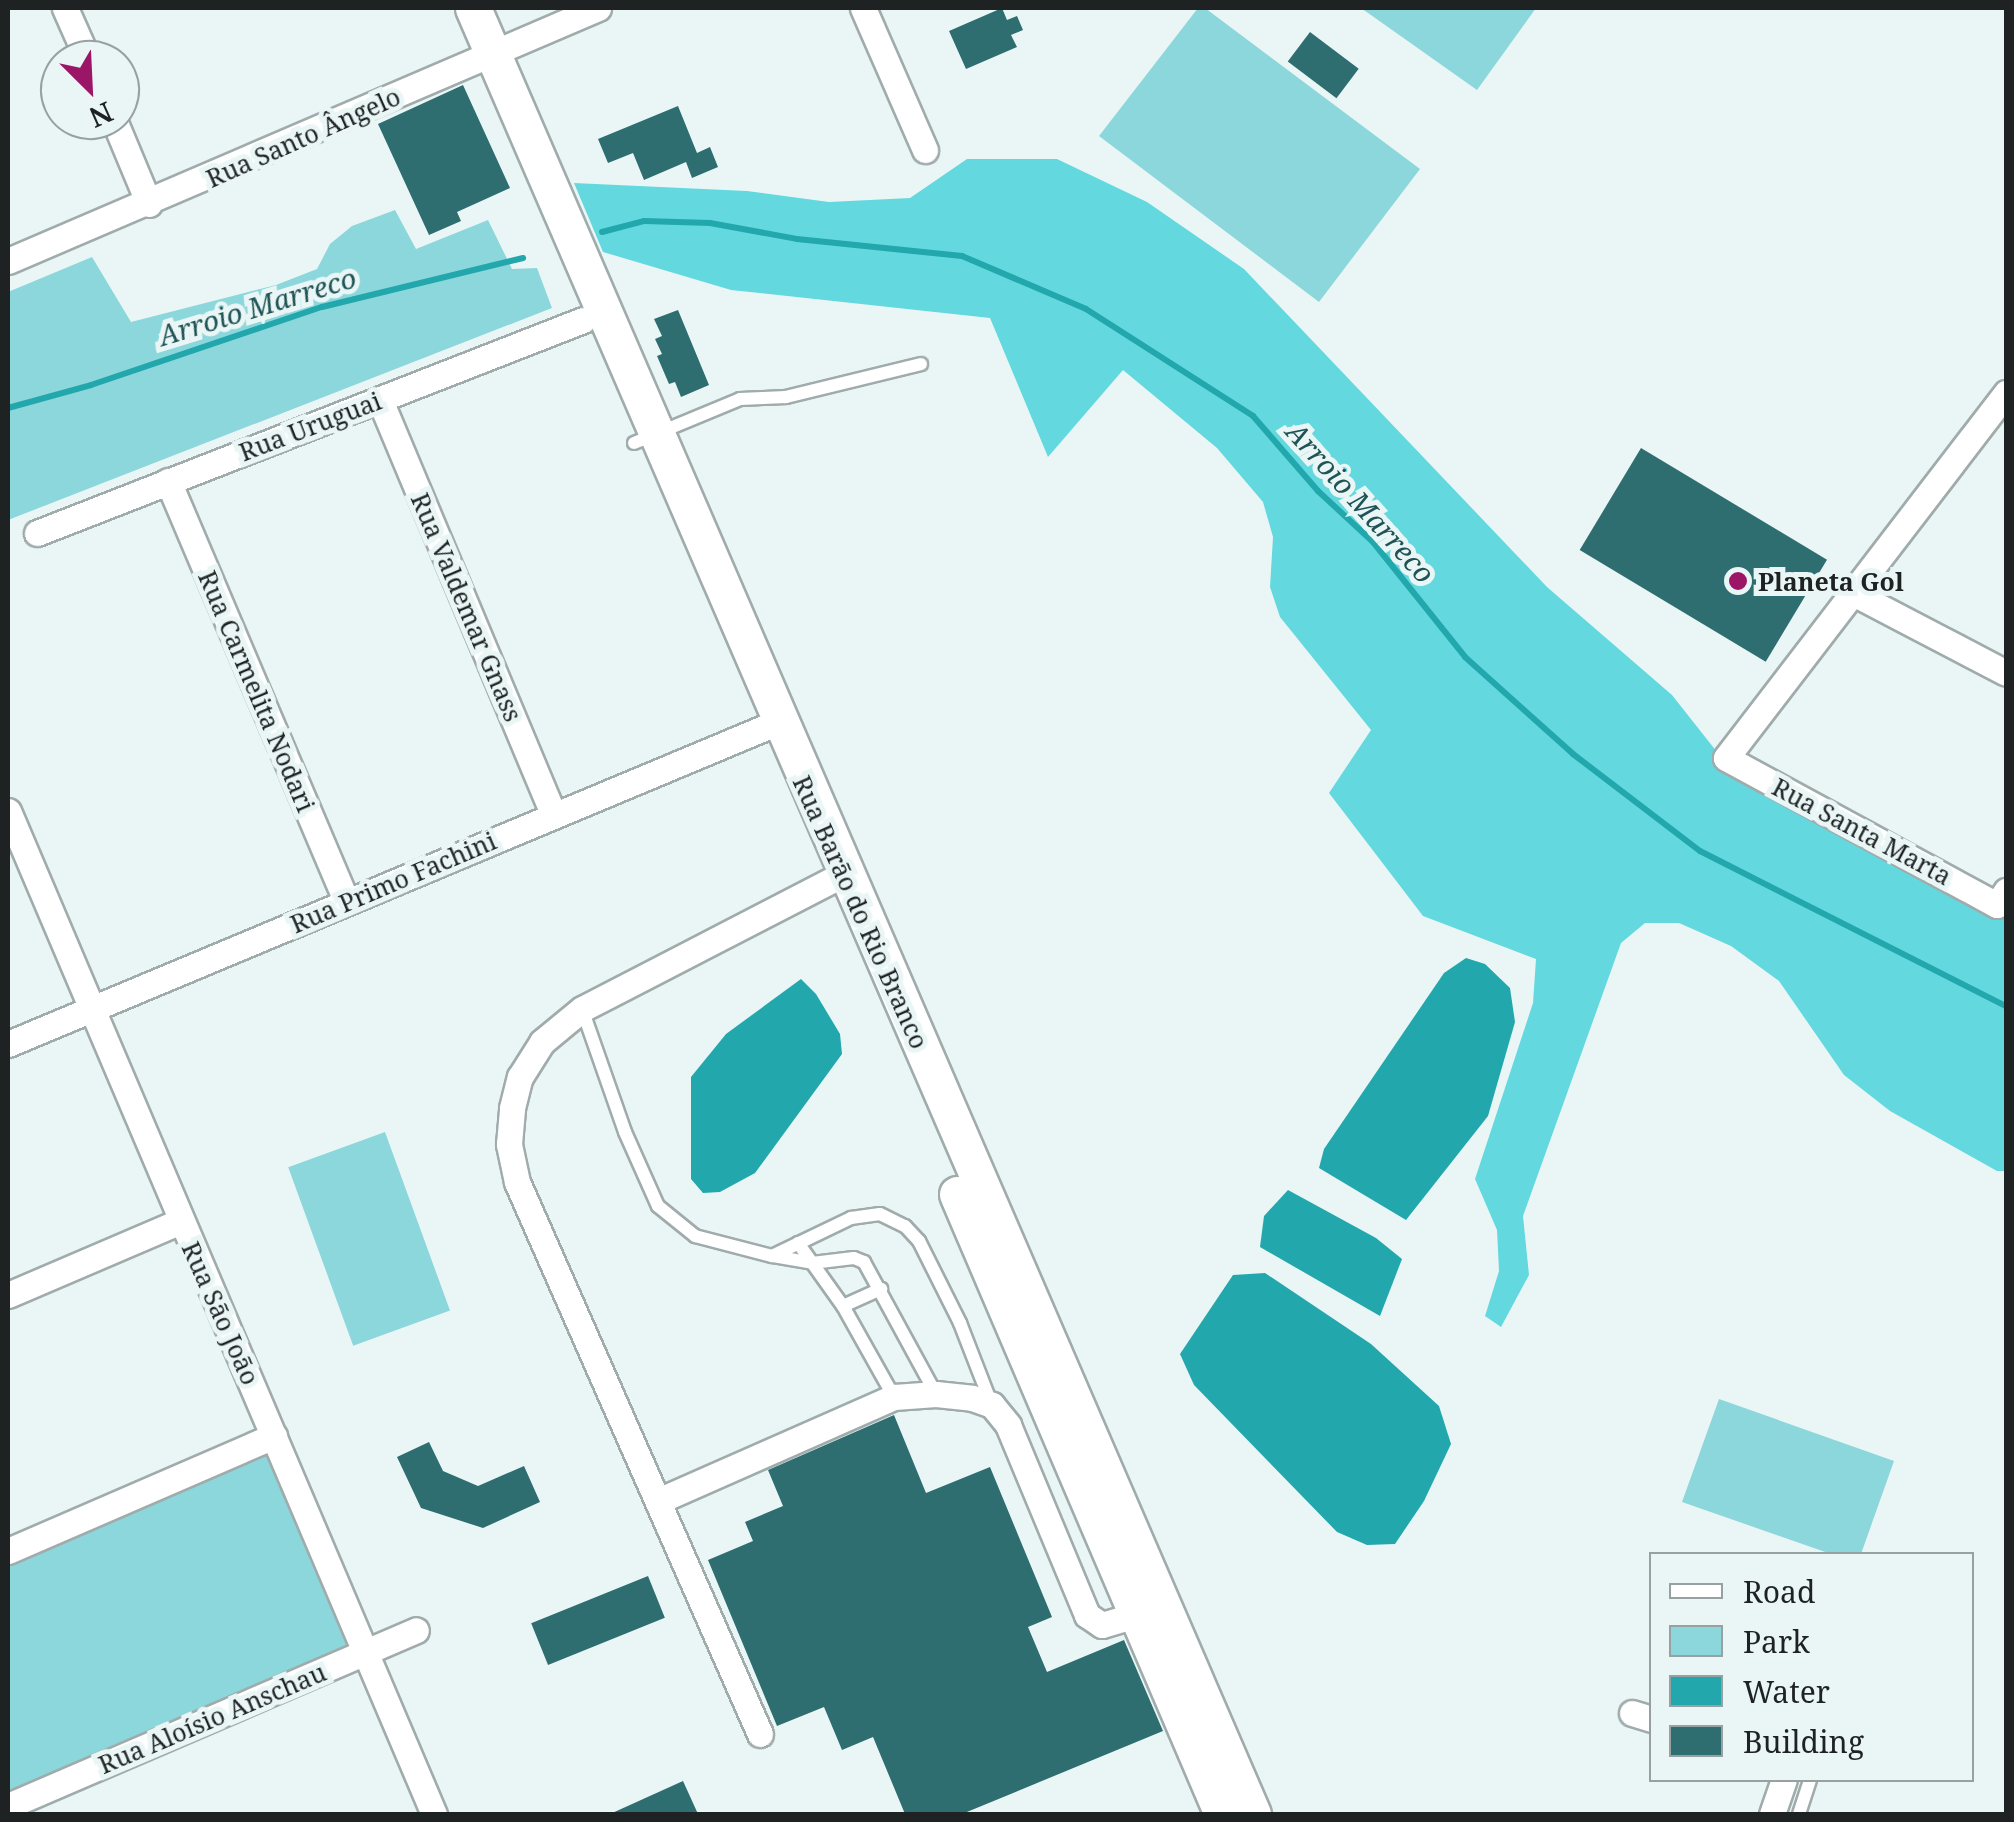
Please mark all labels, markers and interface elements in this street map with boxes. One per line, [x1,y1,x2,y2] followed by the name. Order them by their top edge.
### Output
[40,40,140,140] north arrow
[201,81,405,193] street label: Rua Santo Ângelo
[84,94,119,137] text: N
[154,260,360,352] water label: Arroio Marreco
[235,385,385,467] street label: Rua Uruguai
[1280,415,1442,589] water label: Arroio Marreco
[405,488,529,726] street label: Rua Valdemar Gnass
[193,566,321,816] street label: Rua Carmelita Nodari
[1758,566,1904,596] place label: Planeta Gol
[1727,570,1749,592] marker: Planeta Gol
[787,771,935,1053] street label: Rua Barão do Rio Branco
[1767,771,1957,891] street label: Rua Santa Marta
[286,825,500,939] street label: Rua Primo Fachini
[176,1237,266,1389] street label: Rua São João
[1649,1552,1974,1782] legend
[1743,1571,1815,1612] text: Road
[1743,1621,1810,1662] text: Park
[94,1657,330,1779] street label: Rua Aloísio Anschau
[1743,1671,1830,1712] text: Water
[1743,1721,1864,1762] text: Building

